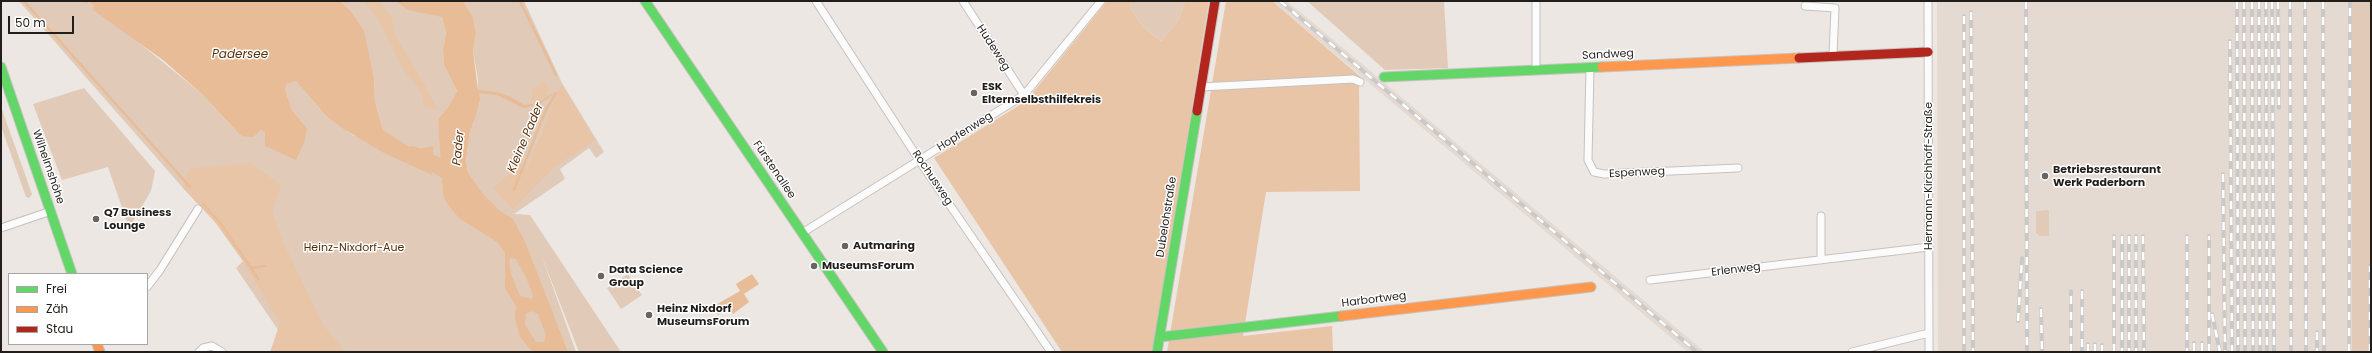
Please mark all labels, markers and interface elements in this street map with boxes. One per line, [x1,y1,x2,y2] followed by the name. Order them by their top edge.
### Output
[10,8,76,34] scale bar
[15,14,46,31] text: 50 m
[973,23,1013,73] street label: Hudeweg
[1582,47,1634,63] street label: Sandweg
[212,48,268,62] water label: Padersee
[982,80,1101,106] place label: ESK Elternselbsthilfekreis
[969,88,979,98] marker: ESK Elternselbsthilfekreis
[505,101,547,175] water label: Kleine Pader
[1922,102,1936,250] street label: Hermann-Kirchhoff-Straße
[935,110,995,154] street label: Hopfenweg
[29,128,67,206] street label: Wilhelmshöhe
[450,130,468,166] water label: Pader
[750,139,798,201] street label: Fürstenallee
[909,148,955,208] street label: Rochusweg
[2053,163,2161,189] place label: Betriebsrestaurant Werk Paderborn
[1609,165,1665,181] street label: Espenweg
[2040,171,2050,181] marker: Betriebsrestaurant Werk Paderborn
[1154,176,1180,258] street label: Dubelohstraße
[104,206,171,232] place label: Q7 Business Lounge
[91,214,101,224] marker: Q7 Business Lounge
[853,239,915,253] place label: Autmaring
[304,241,404,255] park label: Heinz-Nixdorf-Aue
[840,241,850,251] marker: Autmaring
[822,259,914,273] place label: MuseumsForum
[1711,260,1761,280] street label: Erlenweg
[809,261,819,271] marker: MuseumsForum
[609,263,683,289] place label: Data Science Group
[596,271,606,281] marker: Data Science Group
[8,273,148,345] legend
[46,280,67,297] text: Frei
[1341,289,1407,311] street label: Harbortweg
[46,300,68,317] text: Zäh
[657,302,749,328] place label: Heinz Nixdorf MuseumsForum
[644,310,654,320] marker: Heinz Nixdorf MuseumsForum
[46,320,73,337] text: Stau

